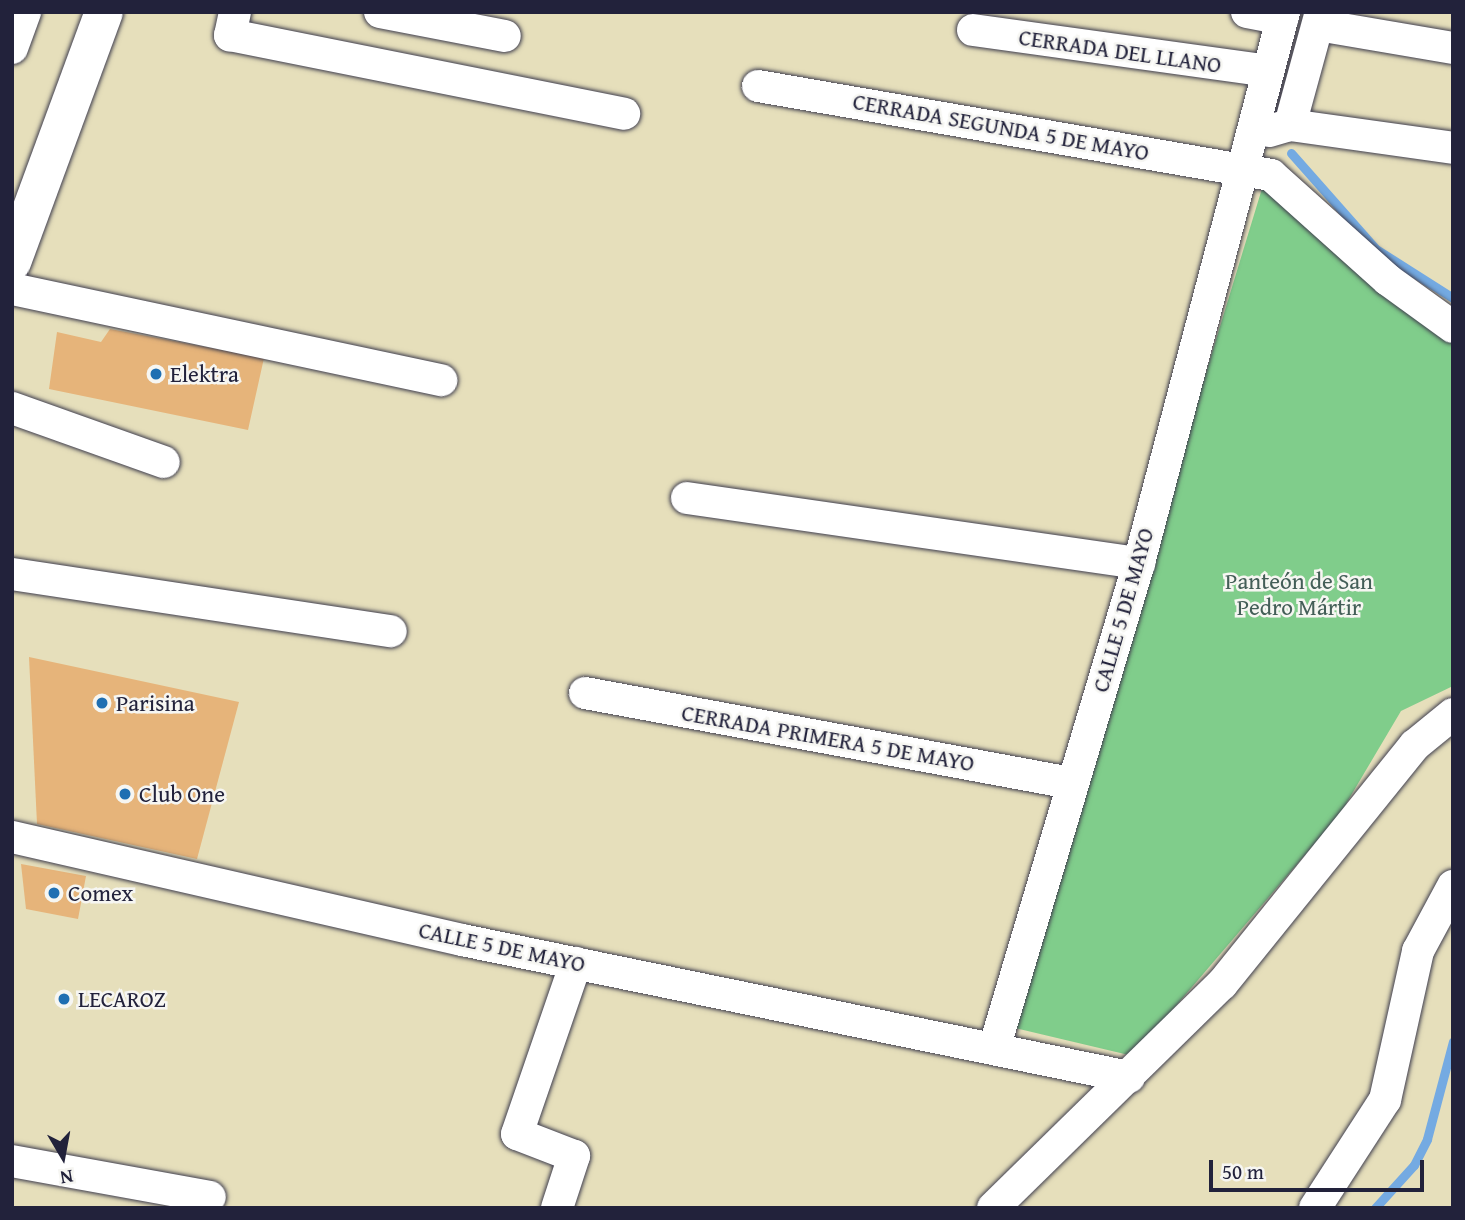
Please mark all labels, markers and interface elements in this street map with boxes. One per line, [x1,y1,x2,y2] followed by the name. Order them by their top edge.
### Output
[1017,23,1223,79] street label: CERRADA DEL LLANO
[851,87,1151,167] street label: CERRADA SEGUNDA 5 DE MAYO
[170,360,239,388] place label: Elektra
[148,366,164,382] marker: Elektra
[1086,525,1160,695] street label: CALLE 5 DE MAYO
[1225,567,1373,621] park label: Panteón de San Pedro Mártir
[116,689,195,717] place label: Parisina
[94,695,110,711] marker: Parisina
[679,699,977,777] street label: CERRADA PRIMERA 5 DE MAYO
[139,780,225,808] place label: Club One
[117,786,133,802] marker: Club One
[68,879,133,907] place label: Comex
[46,885,62,901] marker: Comex
[416,916,588,978] street label: CALLE 5 DE MAYO
[78,985,166,1013] place label: LECAROZ
[56,991,72,1007] marker: LECAROZ
[28,1122,98,1192] north arrow
[1213,1146,1428,1190] scale bar
[1222,1156,1264,1187] text: 50 m
[58,1163,75,1193] text: N

